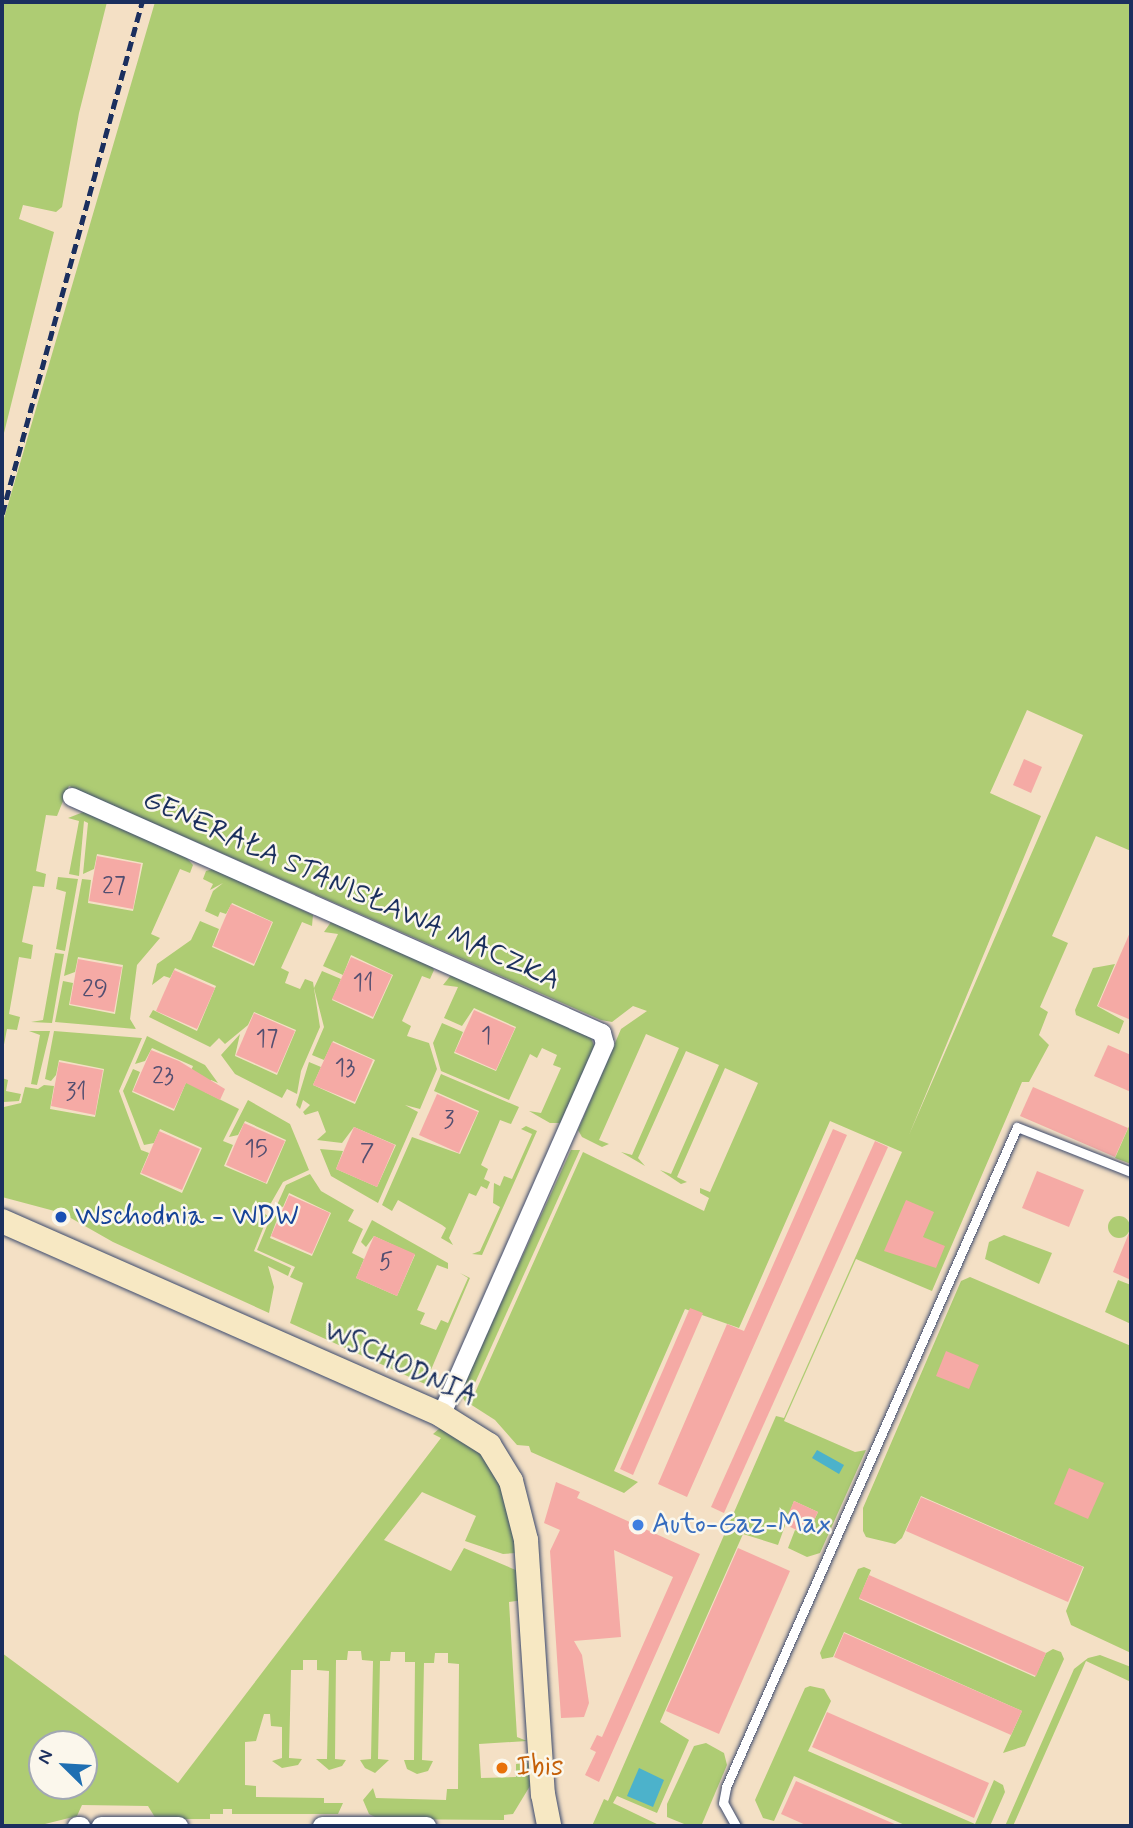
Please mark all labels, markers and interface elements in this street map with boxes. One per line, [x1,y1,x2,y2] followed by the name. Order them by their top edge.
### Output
[135,783,567,999] street label: GENERAŁA STANISŁAWA MACZKA
[102,873,126,901] house number: 27
[352,970,374,998] house number: 11
[82,976,108,1004] house number: 29
[481,1023,491,1051] house number: 1
[256,1026,278,1054] house number: 17
[335,1055,355,1083] house number: 13
[152,1063,174,1091] house number: 23
[65,1079,87,1107] house number: 31
[444,1107,454,1135] house number: 3
[244,1136,268,1164] house number: 15
[360,1140,374,1168] house number: 7
[75,1200,299,1234] place label: Wschodnia - WDW
[53,1209,69,1225] marker: Wschodnia - WDW
[379,1249,393,1277] house number: 5
[318,1315,482,1415] street label: WSCHODNIA
[652,1508,831,1542] place label: Auto-Gaz-Max
[630,1517,646,1533] marker: Auto-Gaz-Max
[28,1730,98,1800] north arrow
[31,1746,59,1768] text: N
[516,1751,564,1785] place label: Ibis
[494,1760,510,1776] marker: Ibis

